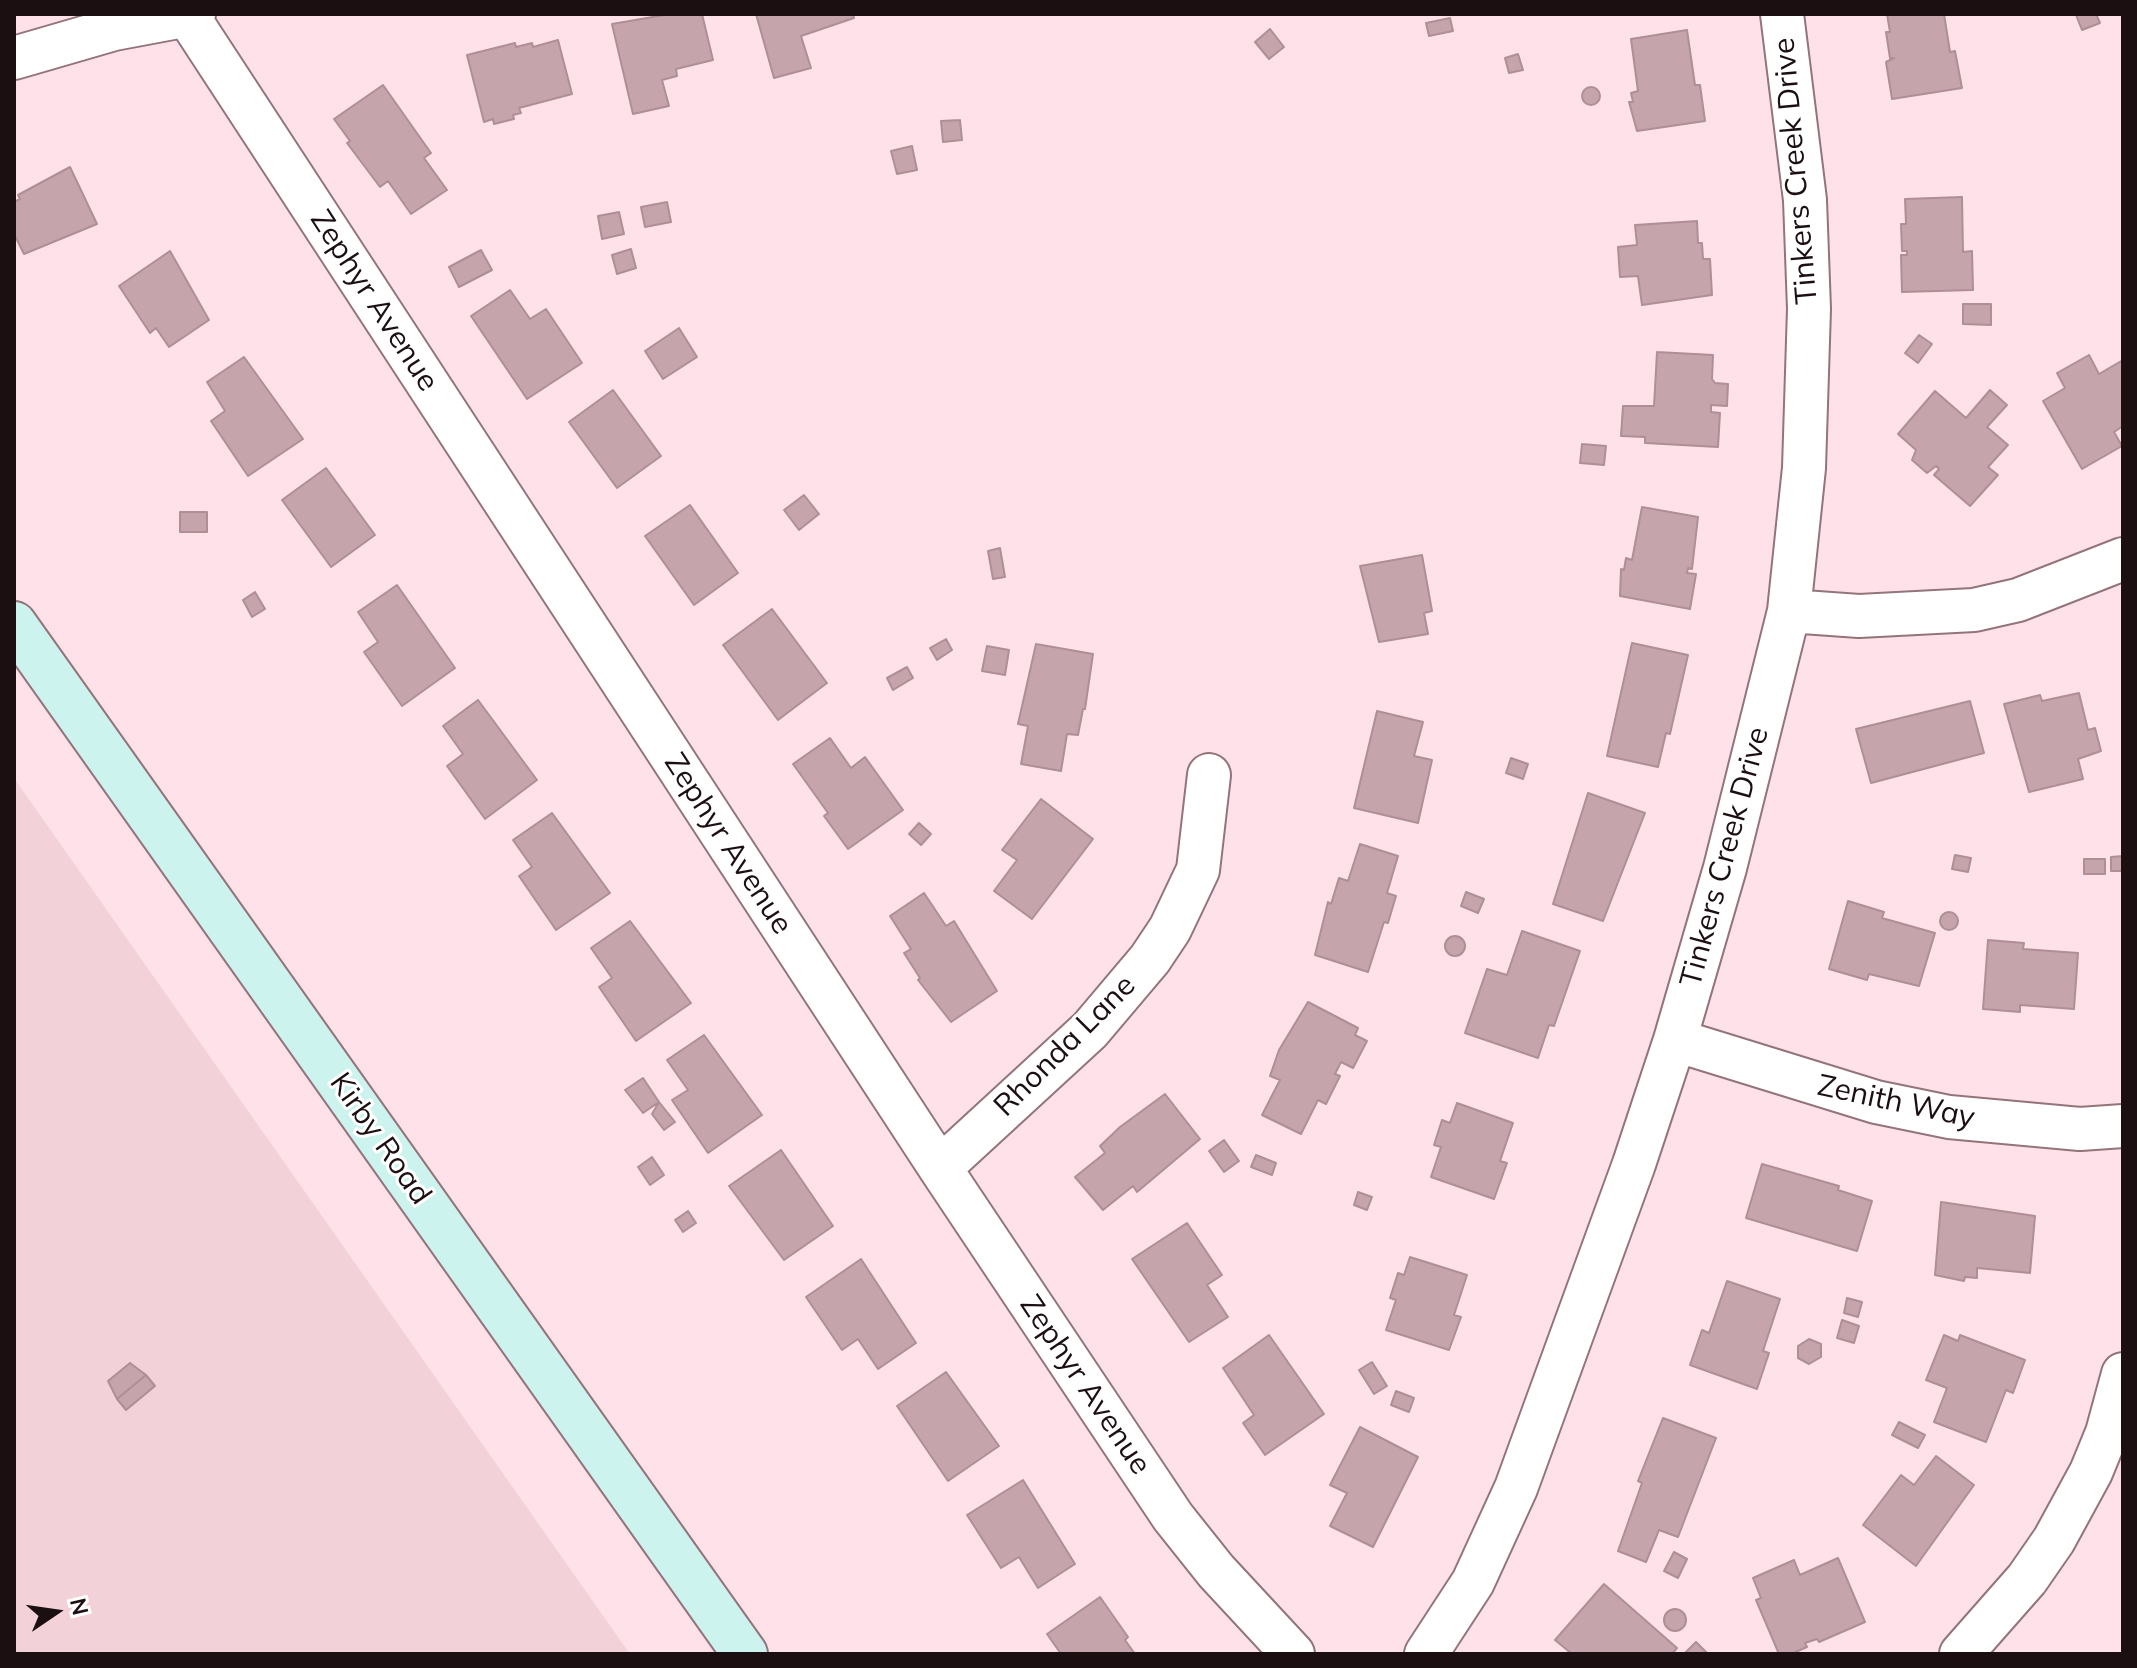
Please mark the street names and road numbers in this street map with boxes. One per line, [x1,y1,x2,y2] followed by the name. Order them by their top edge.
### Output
[1766,36,1826,306] street label: Tinkers Creek Drive
[302,204,446,398] street label: Zephyr Avenue
[1673,723,1777,991] street label: Tinkers Creek Drive
[656,747,800,941] street label: Zephyr Avenue
[987,968,1143,1124] street label: Rhonda Lane
[322,1066,438,1212] street label: Kirby Road
[1814,1068,1978,1136] street label: Zenith Way
[1012,1289,1158,1481] street label: Zephyr Avenue

